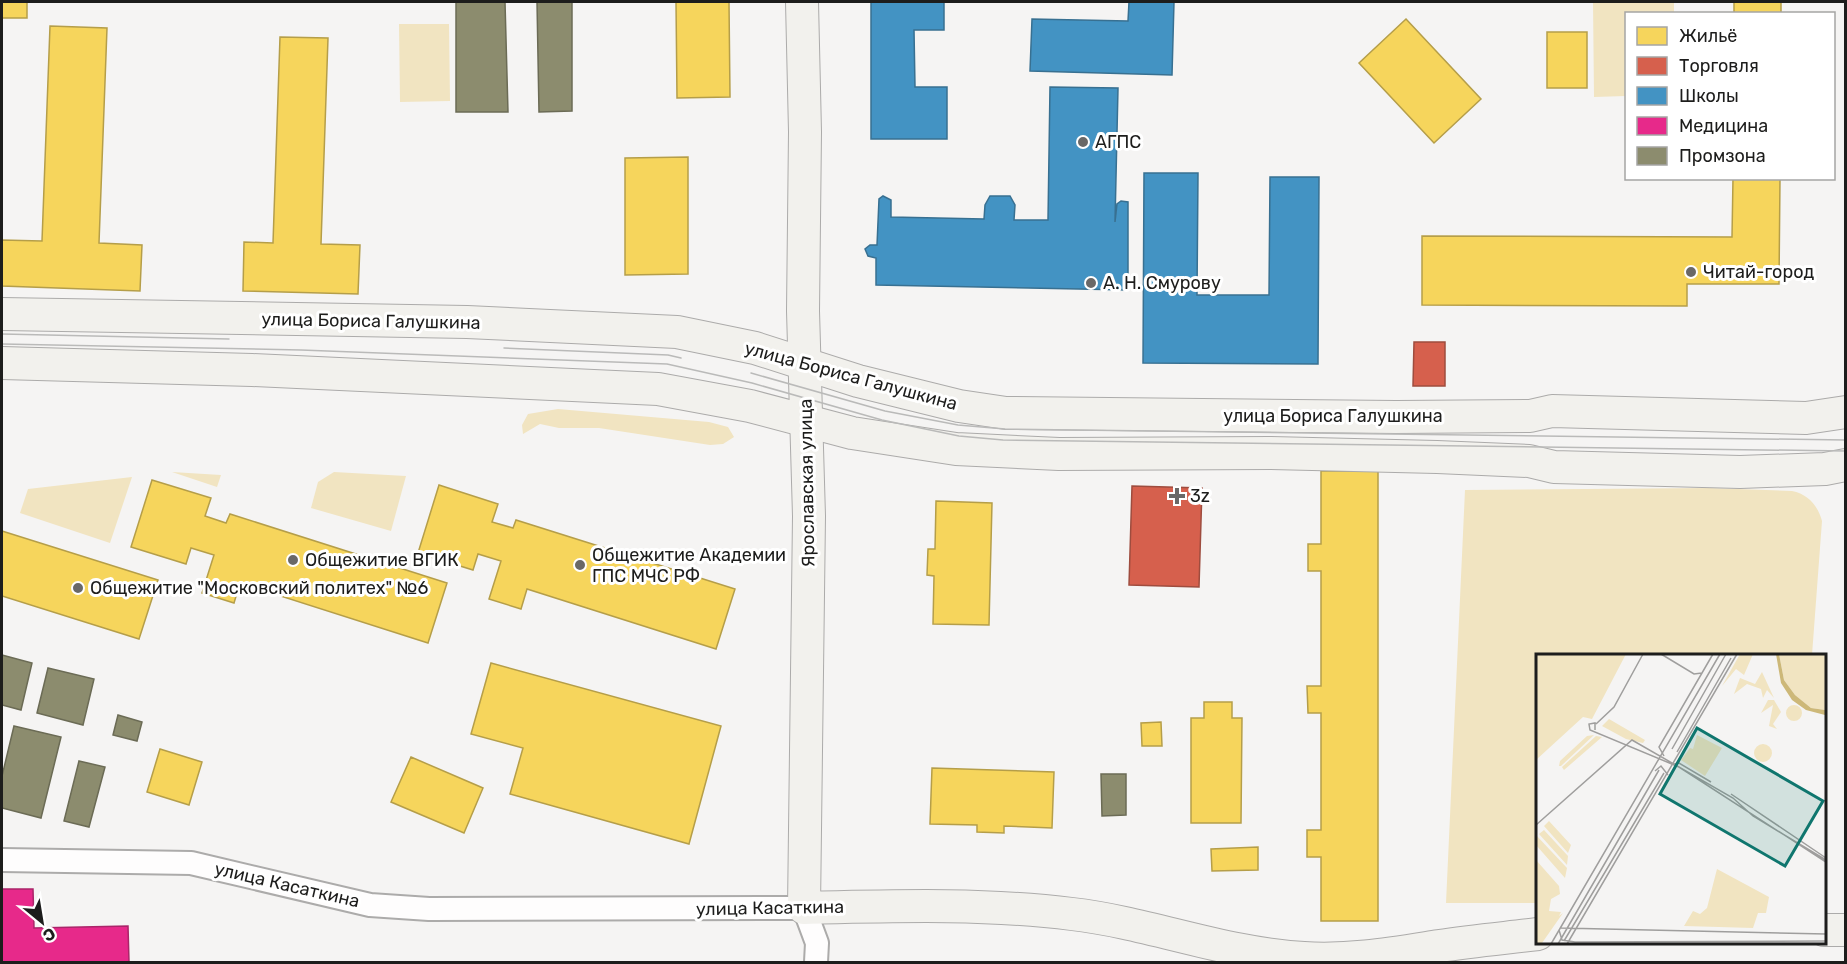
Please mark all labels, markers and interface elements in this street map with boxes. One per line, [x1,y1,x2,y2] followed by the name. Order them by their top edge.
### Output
[1625,12,1835,180] legend
[1679,25,1737,47] text: Жильё
[1679,55,1759,77] text: Торговля
[1679,85,1739,107] text: Школы
[1679,115,1768,137] text: Медицина
[1095,131,1141,153] place label: АГПС
[1076,135,1090,149] marker: АГПС
[1679,145,1766,167] text: Промзона
[1703,261,1814,283] place label: Читай-город
[1684,265,1698,279] marker: Читай-город
[1103,272,1221,294] place label: А. Н. Смурову
[1084,276,1098,290] marker: А. Н. Смурову
[261,308,481,334] street label: улица Бориса Галушкина
[742,337,960,415] street label: улица Бориса Галушкина
[795,398,819,568] street label: Ярославская улица
[1223,405,1443,427] street label: улица Бориса Галушкина
[1190,485,1210,507] place label: 3z
[1168,487,1186,505] marker: 3z
[592,544,786,587] place label: Общежитие Академии ГПС МЧС РФ
[305,549,459,571] place label: Общежитие ВГИК
[286,553,300,567] marker: Общежитие ВГИК
[573,558,587,572] marker: Общежитие Академии ГПС МЧС РФ
[90,577,428,599] place label: Общежитие "Московский политех" №6
[71,581,85,595] marker: Общежитие "Московский политех" №6
[1536,654,1826,943] inset map
[212,858,362,912] street label: улица Касаткина
[12,892,72,952] north arrow
[696,896,844,920] street label: улица Касаткина
[40,924,59,946] text: С

